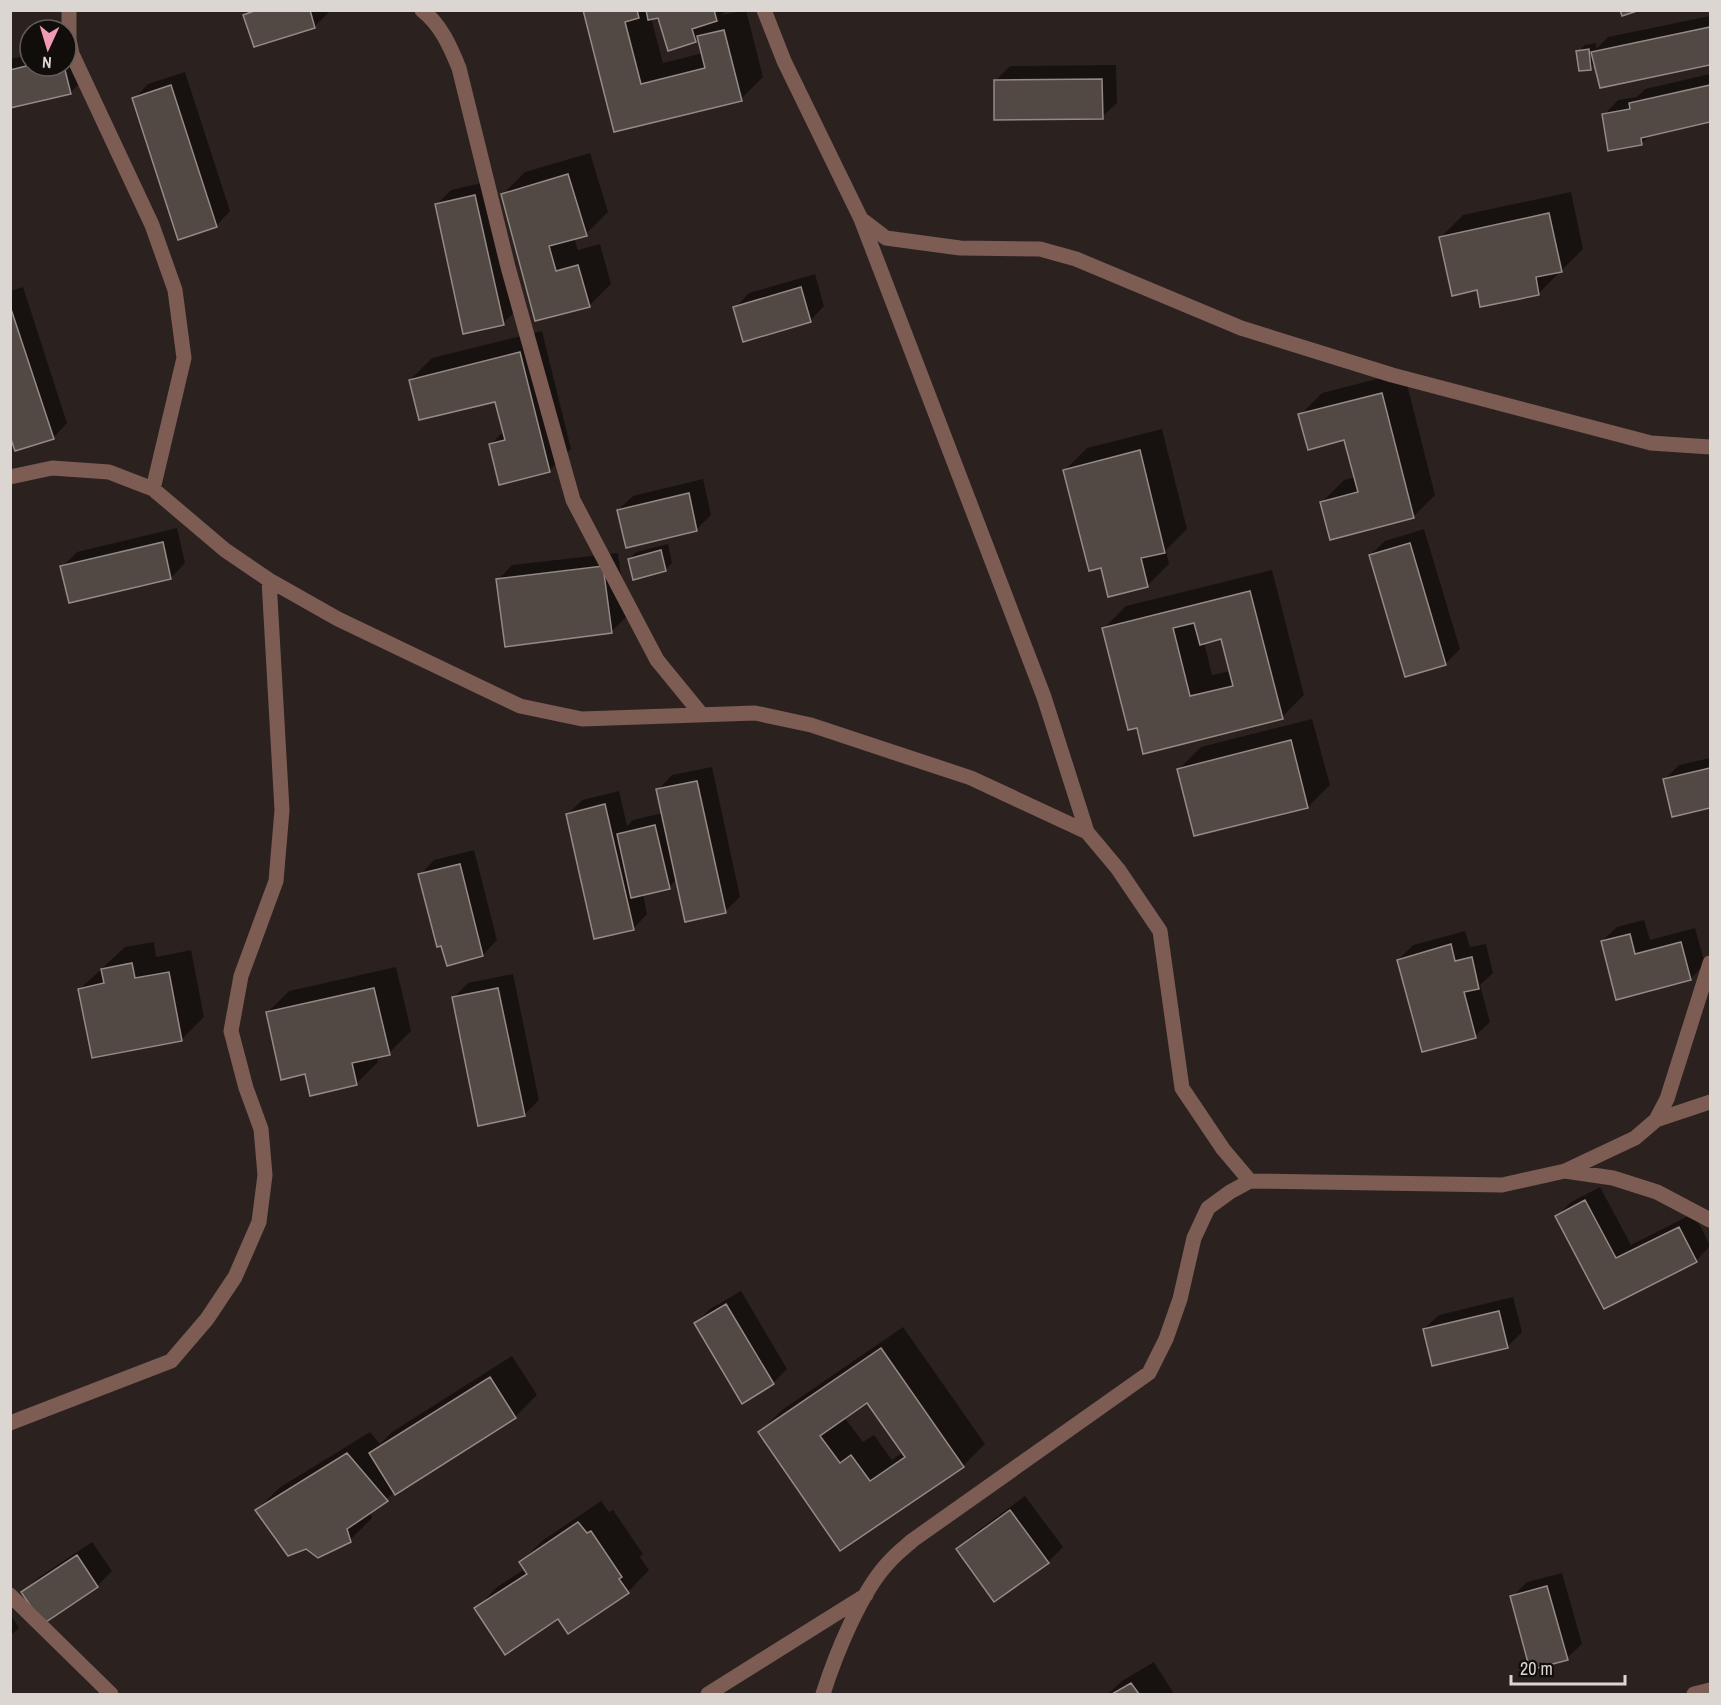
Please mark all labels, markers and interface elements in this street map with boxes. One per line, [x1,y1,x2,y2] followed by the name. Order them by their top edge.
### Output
[18,18,78,78] north arrow
[41,52,52,74] text: N
[1511,1648,1625,1686] scale bar
[1520,1656,1553,1681] text: 20 m

